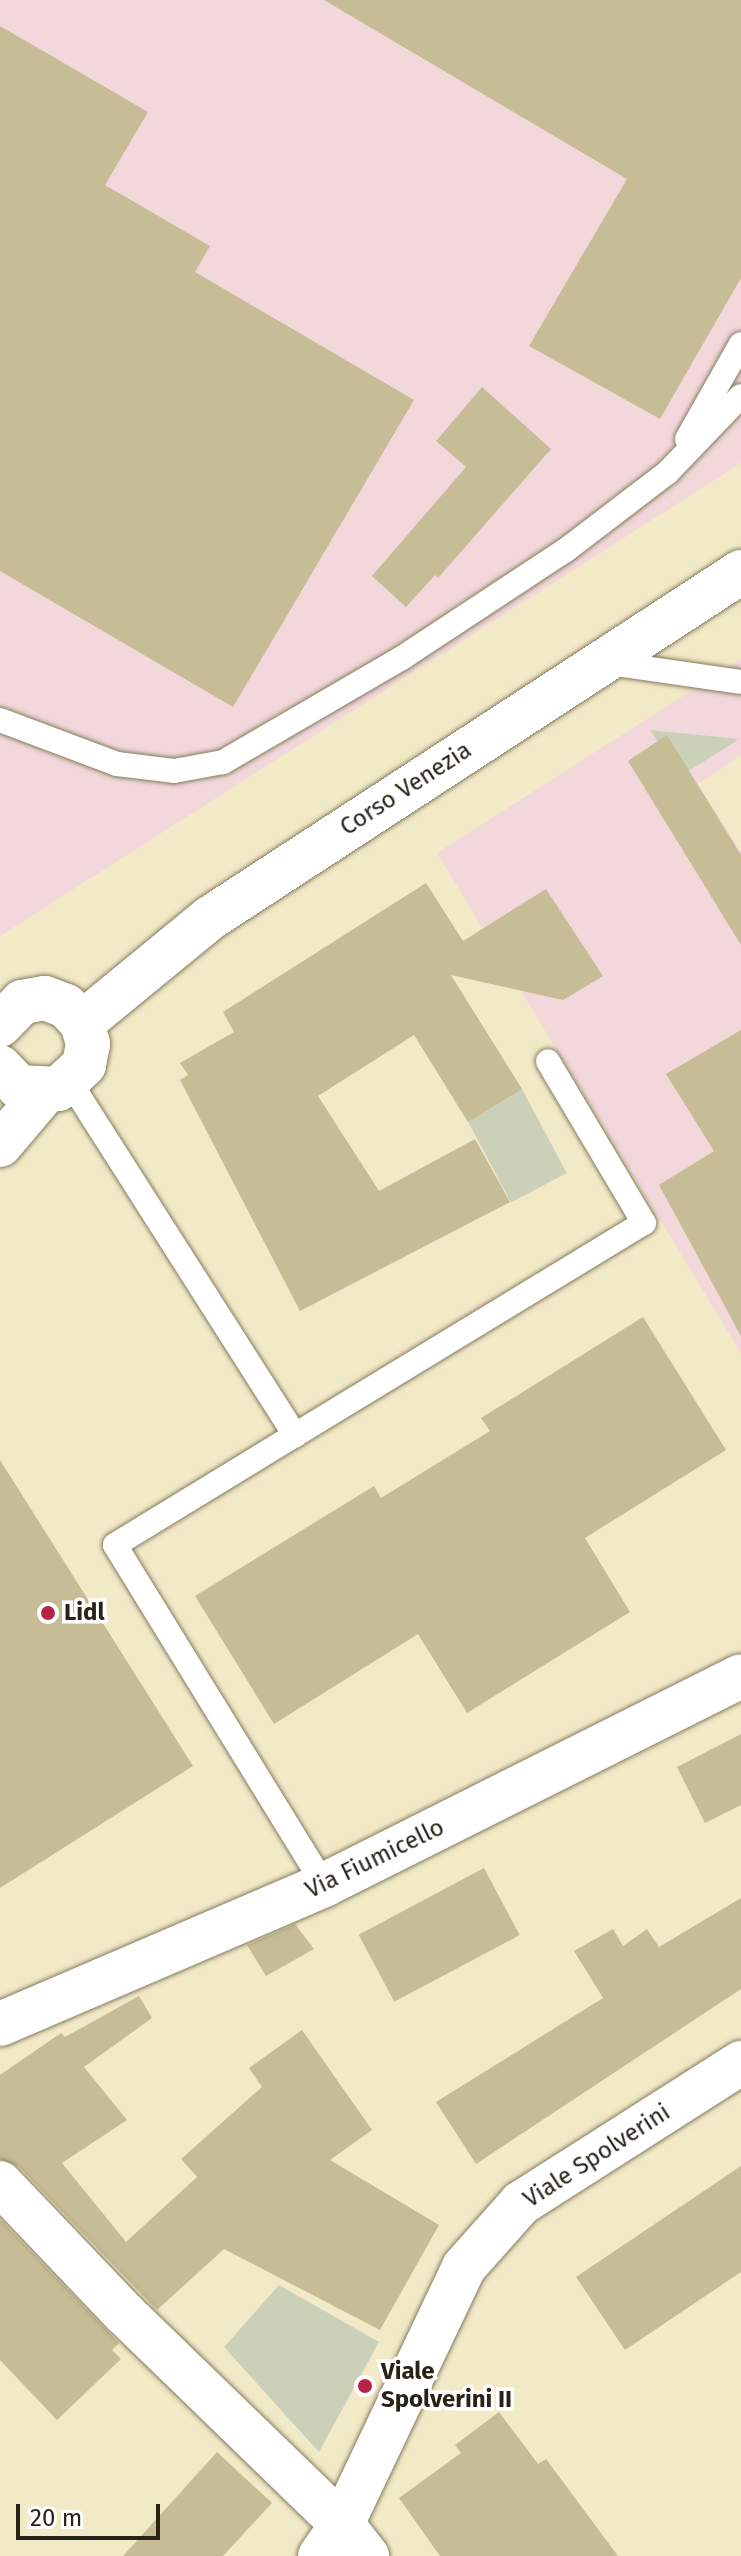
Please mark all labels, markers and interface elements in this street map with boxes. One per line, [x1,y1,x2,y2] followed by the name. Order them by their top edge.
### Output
[335,736,477,842] street label: Corso Venezia
[64,1599,105,1627] place label: Lidl
[39,1604,57,1622] marker: Lidl
[301,1813,449,1905] street label: Via Fiumicello
[518,2098,676,2214] street label: Viale Spolverini
[381,2358,512,2414] place label: Viale Spolverini II
[356,2377,374,2395] marker: Viale Spolverini II
[20,2488,164,2538] scale bar
[30,2504,82,2532] text: 20 m

